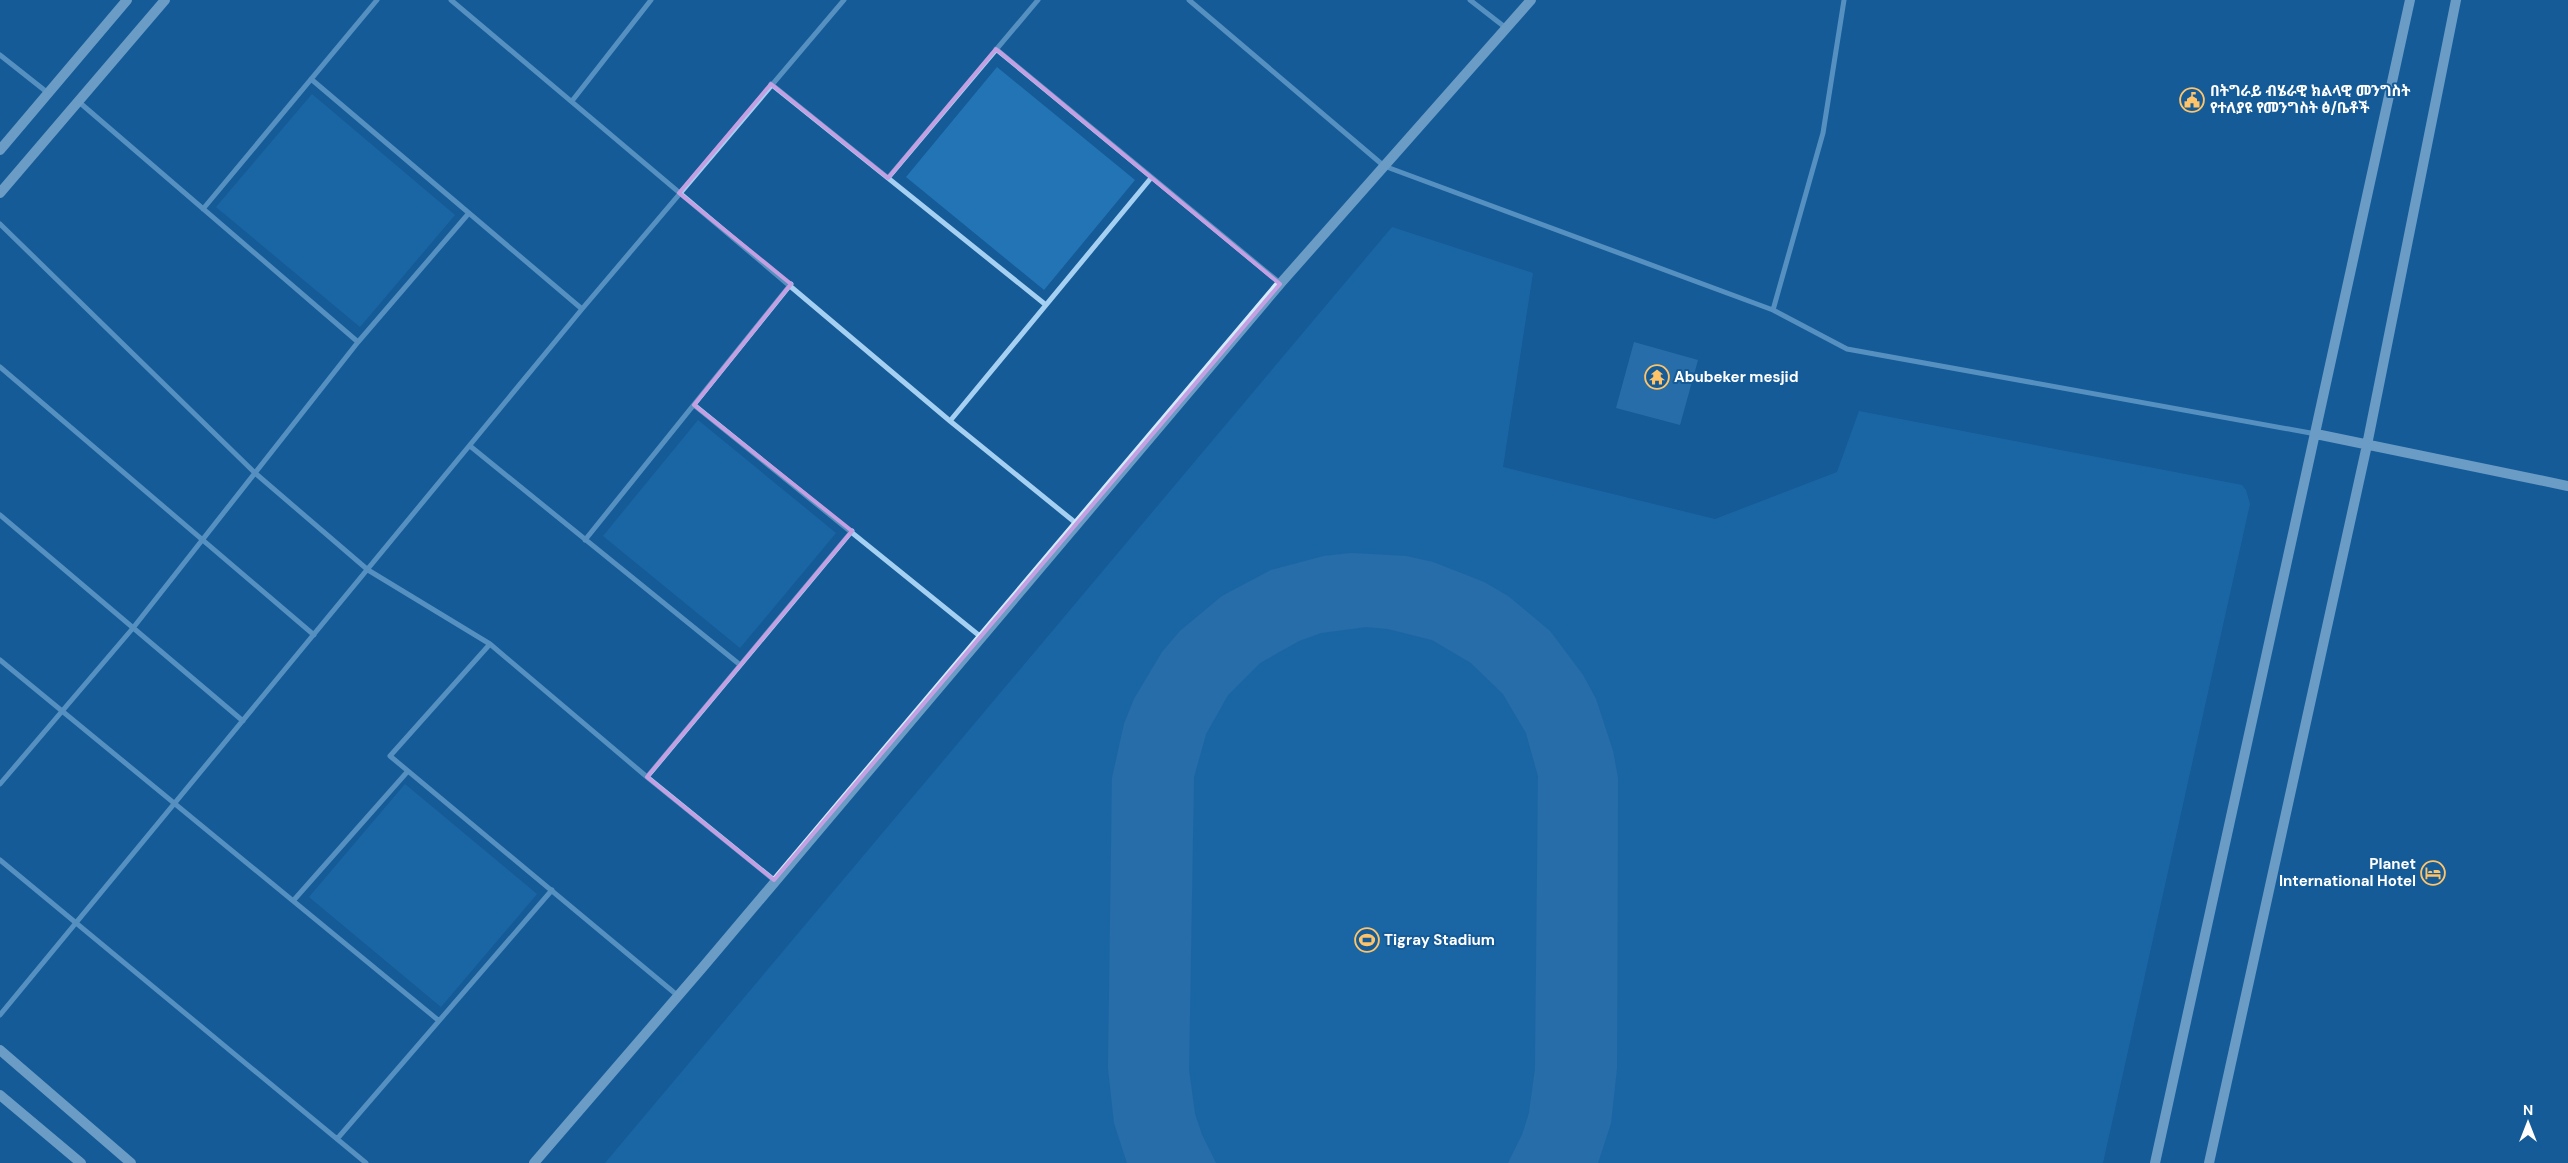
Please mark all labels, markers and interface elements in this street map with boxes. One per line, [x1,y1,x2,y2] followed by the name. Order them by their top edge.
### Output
[2210,81,2411,118] place label: በትግራይ ብሄራዊ ክልላዊ መንግስት የተለያዩ የመንግስት ፅ/ቤቶች
[2179,87,2205,113] public building icon: በትግራይ ብሄራዊ ክልላዊ መንግስት የተለያዩ የመንግስት ፅ/ቤቶች
[1644,364,1670,390] temple icon: Abubeker mesjid
[1674,367,1798,387] place label: Abubeker mesjid
[2279,854,2416,891] place label: Planet International Hotel
[2420,860,2446,886] hotel icon: Planet International Hotel
[1354,927,1380,953] sports icon: Tigray Stadium
[1384,930,1495,950] place label: Tigray Stadium
[2503,1098,2553,1148] north arrow
[2523,1101,2533,1119] text: N

